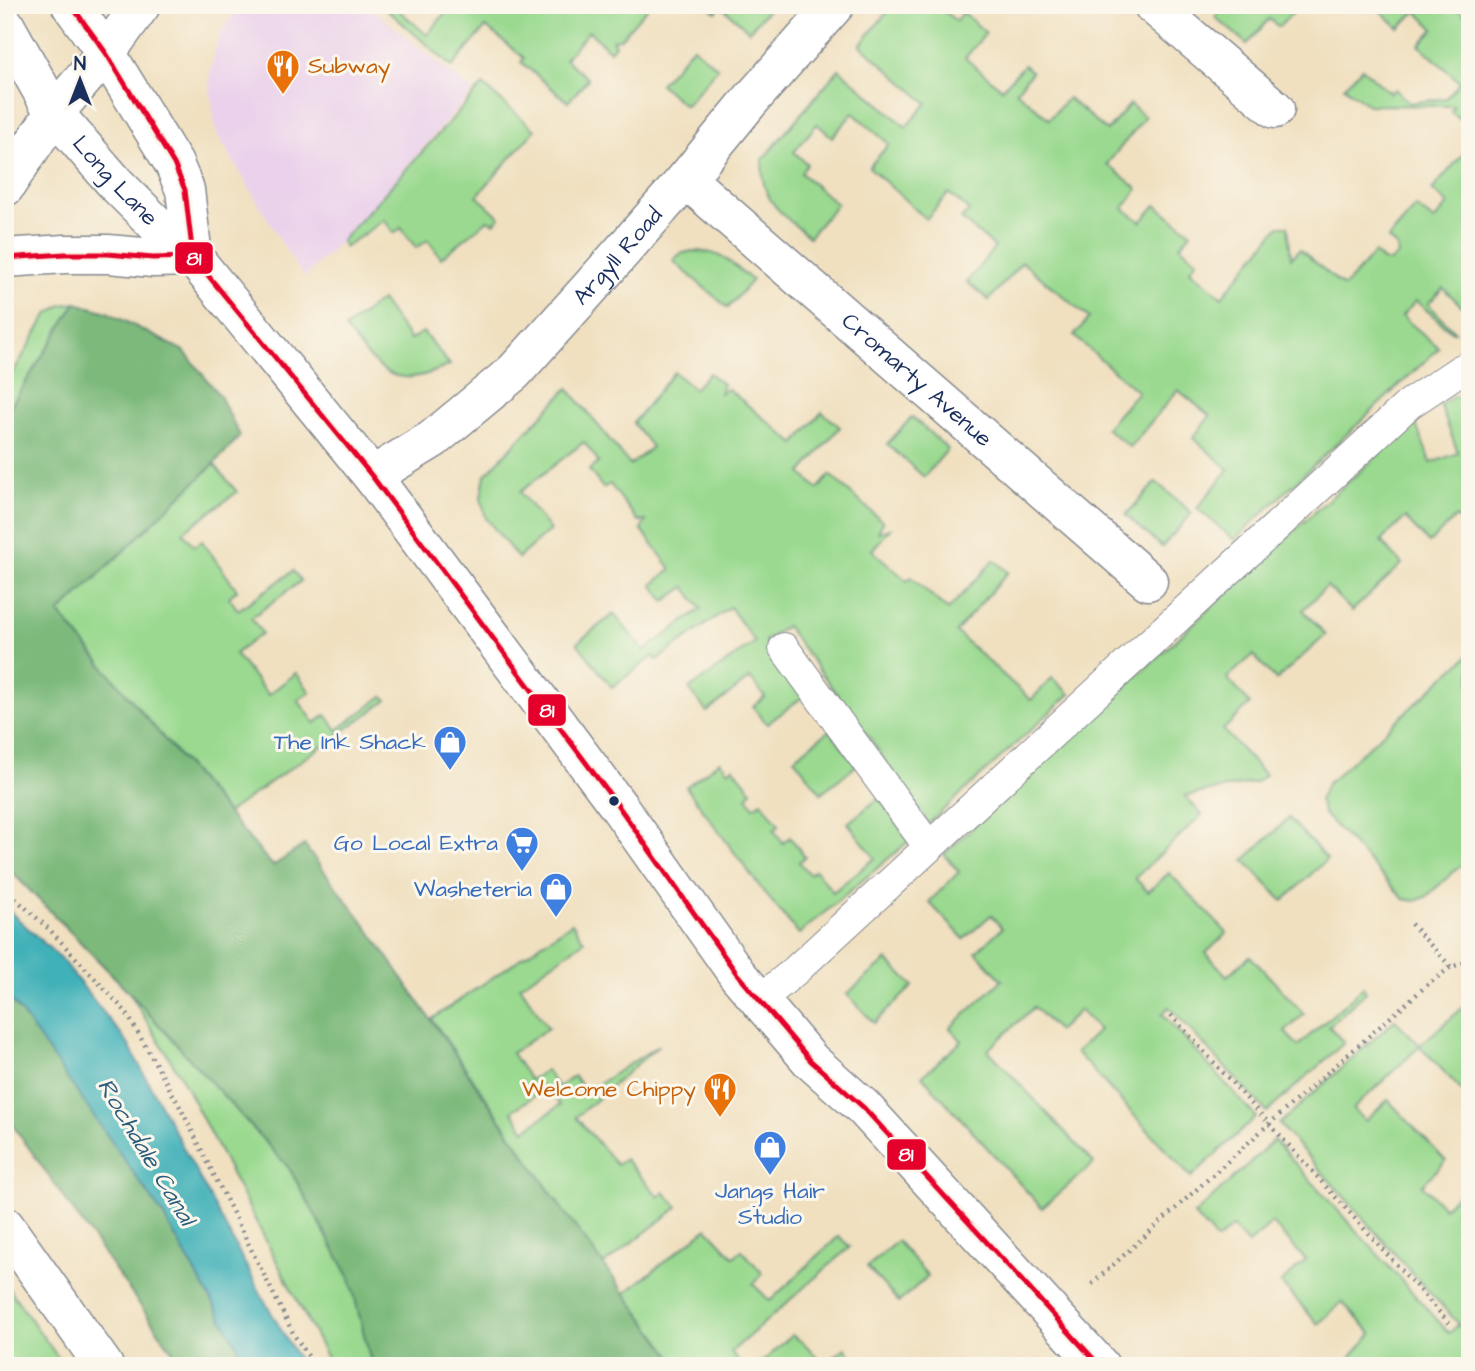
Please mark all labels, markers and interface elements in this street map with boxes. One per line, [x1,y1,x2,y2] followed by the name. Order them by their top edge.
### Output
[46,46,116,116] north arrow
[264,47,302,96] restaurant icon: Subway
[308,50,391,83] place label: Subway
[74,51,86,78] text: N
[65,129,165,233] street label: Long Lane
[566,200,670,312] street label: Argyll Road
[174,241,214,275] line badge: 81
[187,246,202,273] text: 81
[835,305,999,454] street label: Cromarty Avenue
[527,693,567,727] line badge: 81
[540,698,555,725] text: 81
[431,723,469,772] shop icon: The Ink Shack
[274,726,426,758] place label: The Ink Shack
[607,794,621,808] unlabelled marker
[503,824,541,873] supermarket icon: Go Local Extra
[334,827,498,859] place label: Go Local Extra
[537,870,575,919] shop icon: Washeteria
[414,873,532,905] place label: Washeteria
[701,1070,739,1119] restaurant icon: Welcome Chippy
[89,1072,205,1235] water label: Rochdale Canal
[522,1073,696,1106] place label: Welcome Chippy
[751,1128,789,1177] shop icon: Jangs Hair Studio
[886,1138,927,1171] line badge: 81
[899,1142,914,1169] text: 81
[715,1175,825,1233] place label: Jangs Hair Studio

